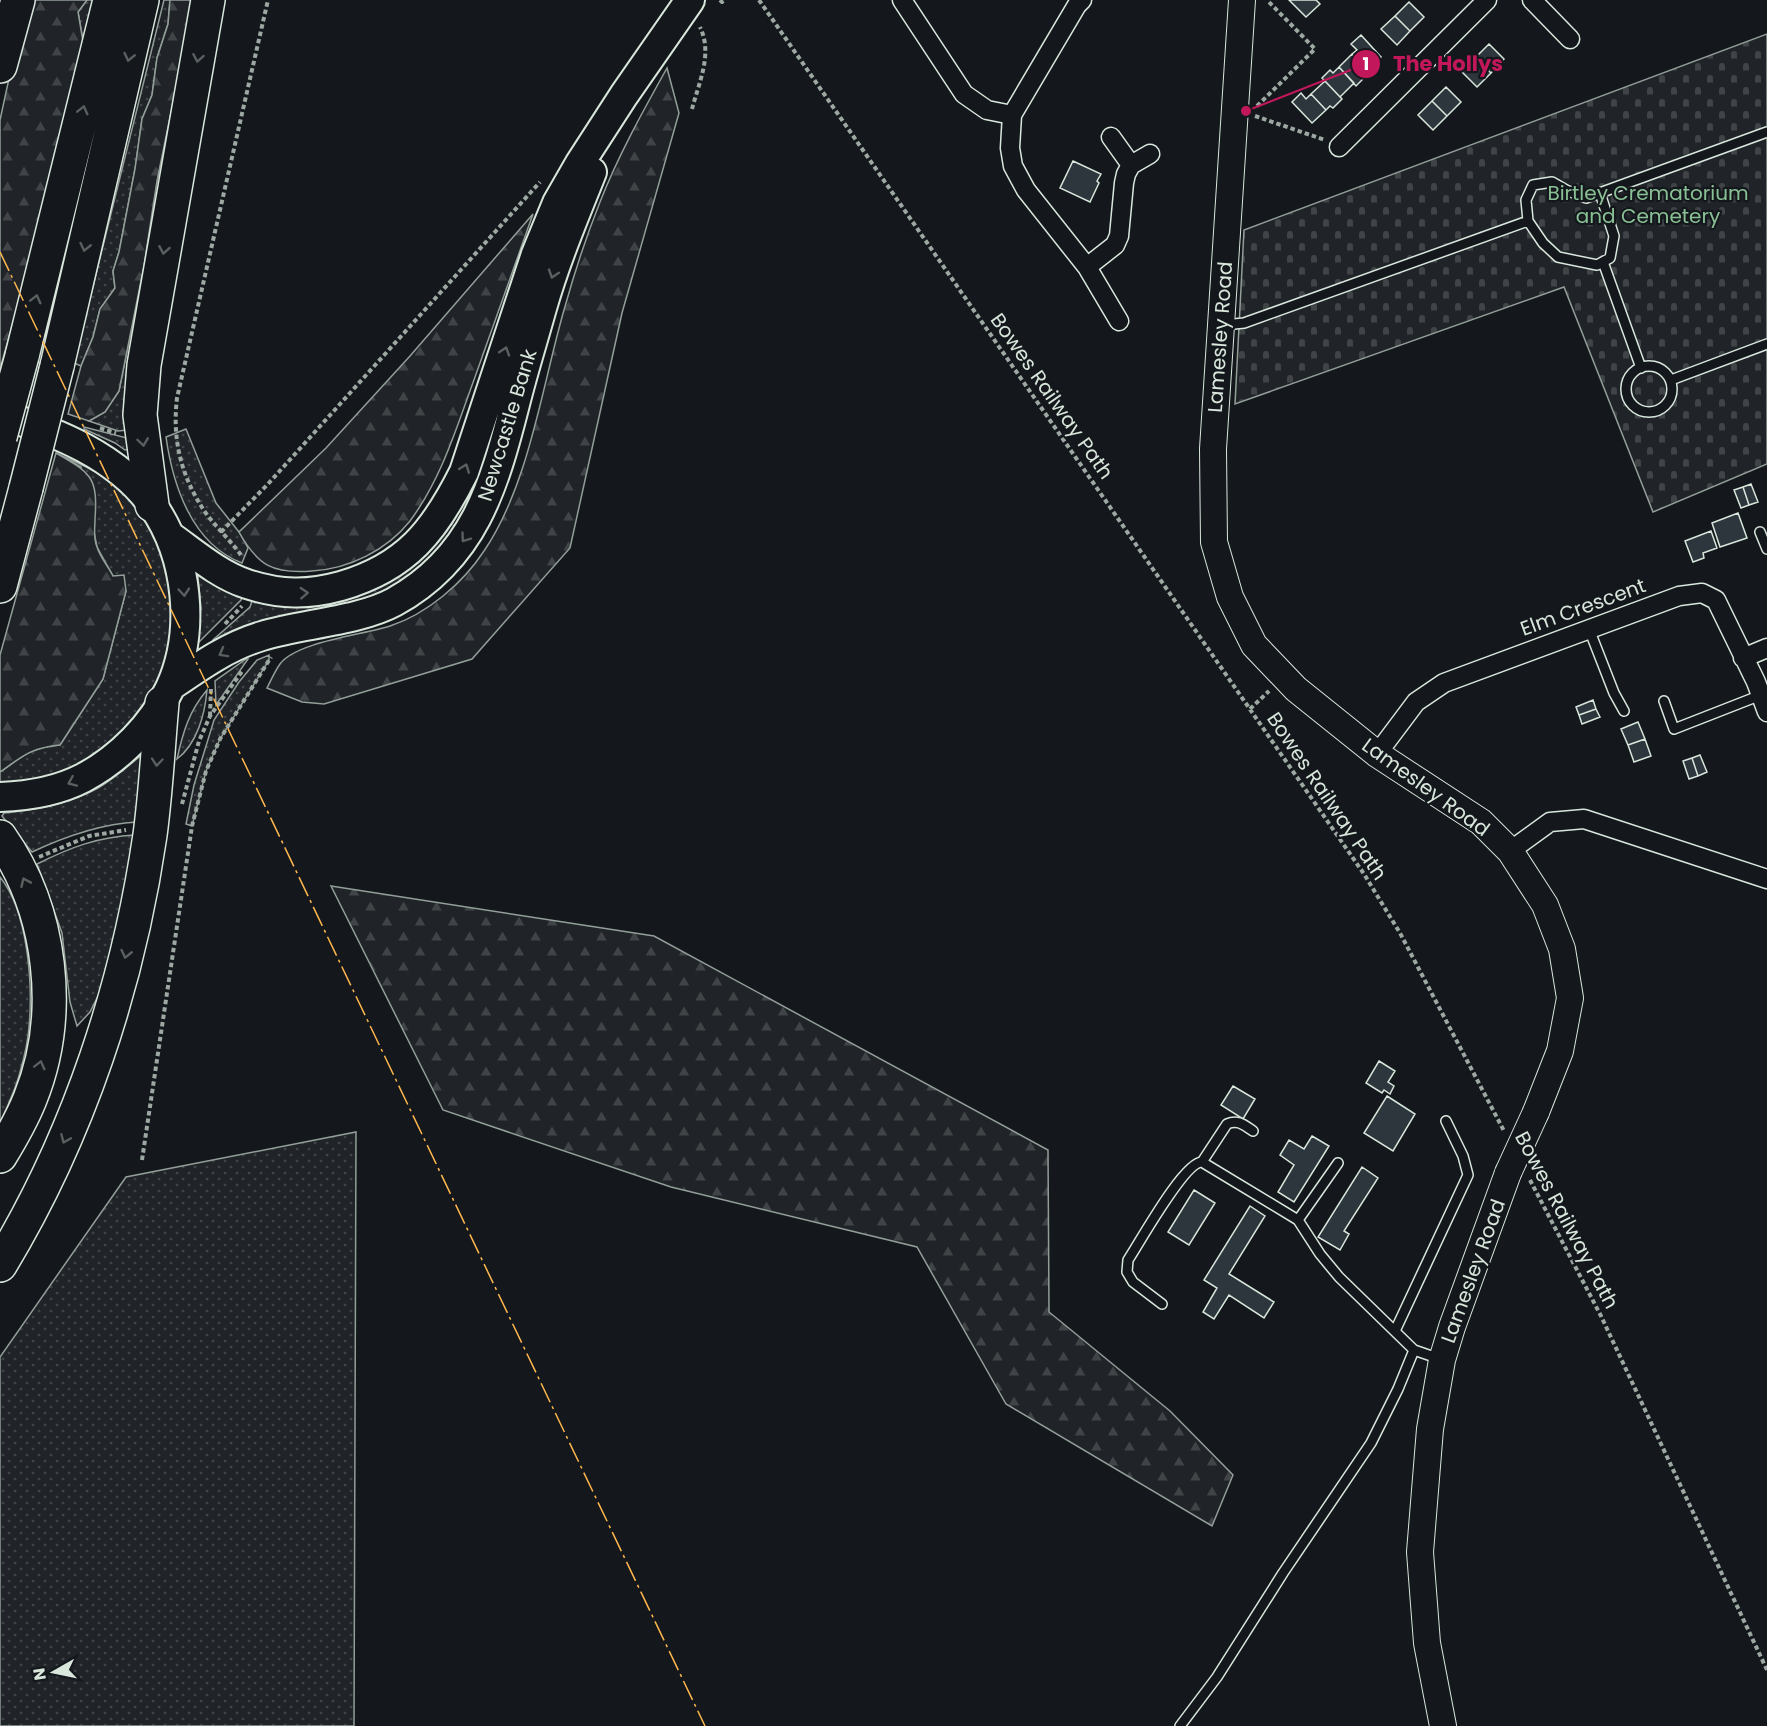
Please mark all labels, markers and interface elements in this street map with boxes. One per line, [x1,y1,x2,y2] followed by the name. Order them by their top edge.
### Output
[1351,45,1515,84] callout: The Hollys
[1393,49,1503,78] text: The Hollys
[1363,51,1369,76] text: 1
[123,52,136,62] one-way arrow
[192,52,205,62] one-way arrow
[75,105,88,115] one-way arrow
[1547,179,1749,230] park label: Birtley Crematorium and Cemetery
[79,242,92,252] one-way arrow
[158,245,170,254] one-way arrow
[1201,260,1239,414] street label: Lamesley Road
[548,268,560,279] one-way arrow
[29,294,42,304] one-way arrow
[984,307,1120,485] street label: Bowes Railway Path
[471,345,544,505] street label: Newcastle Bank
[498,346,510,357] one-way arrow
[137,438,149,447] one-way arrow
[458,463,470,474] one-way arrow
[461,531,472,542] one-way arrow
[1516,571,1650,643] street label: Elm Crescent
[300,587,309,600] one-way arrow
[177,588,190,597] one-way arrow
[218,646,229,657] one-way arrow
[1260,707,1394,885] street label: Bowes Railway Path
[1356,731,1496,843] street label: Lamesley Road
[151,757,164,766] one-way arrow
[68,775,79,787] one-way arrow
[20,877,32,888] one-way arrow
[120,949,133,959] one-way arrow
[33,1060,46,1070] one-way arrow
[1508,1127,1626,1313] street label: Bowes Railway Path
[60,1132,72,1143] one-way arrow
[1434,1195,1512,1347] street label: Lamesley Road
[24,1642,84,1702] north arrow
[27,1667,52,1682] text: N

